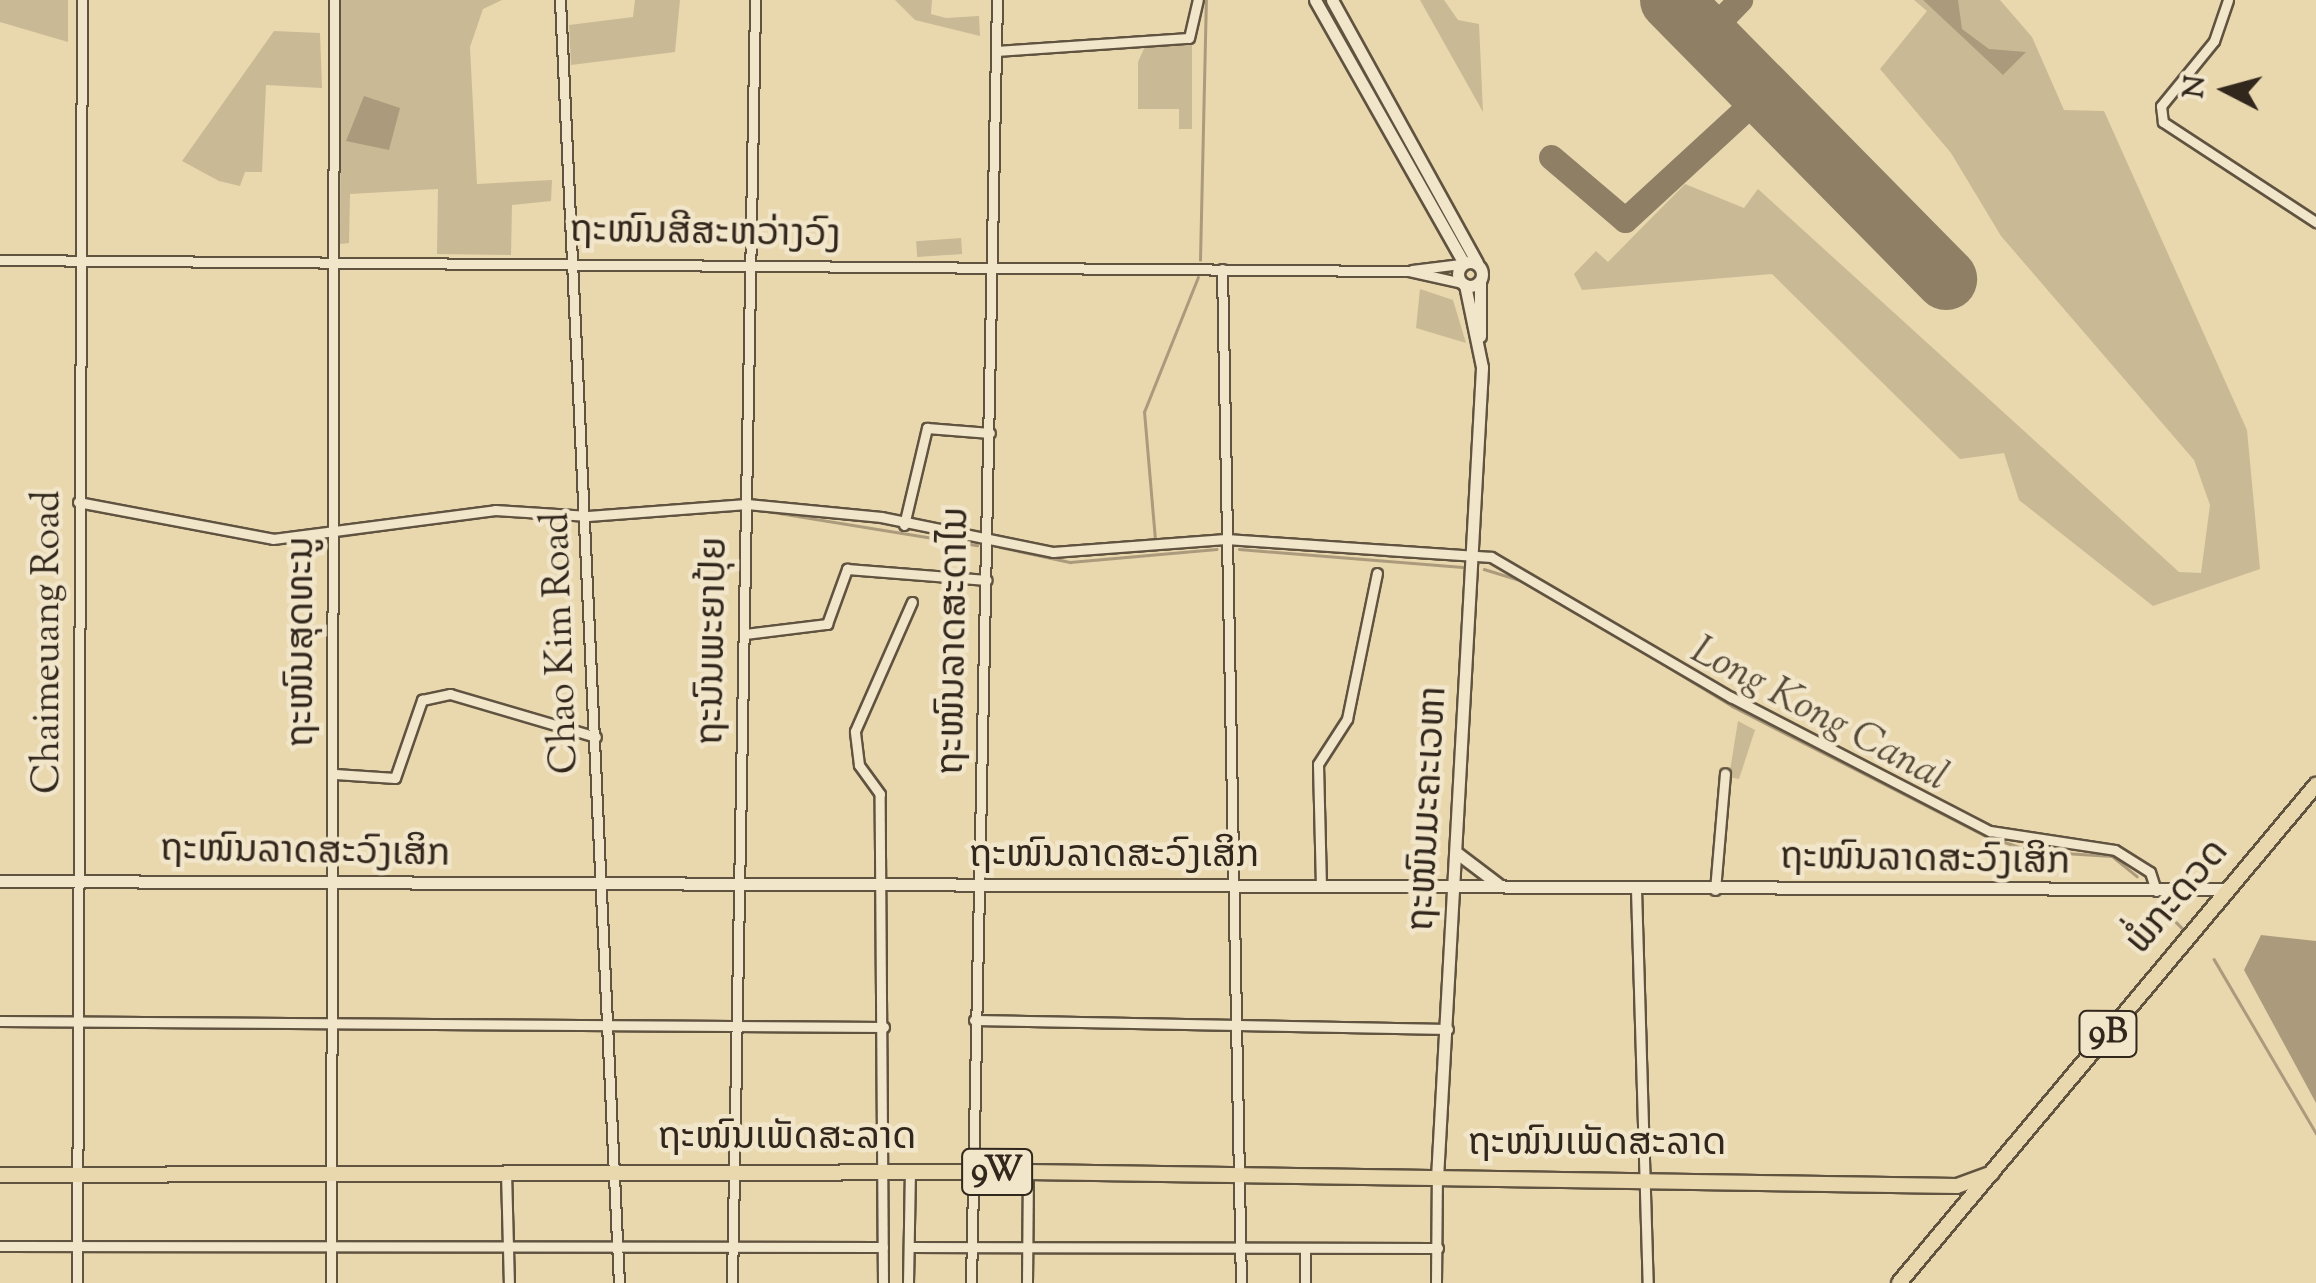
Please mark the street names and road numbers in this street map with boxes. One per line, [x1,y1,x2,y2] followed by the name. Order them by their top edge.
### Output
[569,210,841,260] street label: ຖະໜົນສີສະຫວ່າງວົງ
[27,490,73,794] street label: Chaimeuang Road
[931,506,981,776] street label: ຖະໜົນລາດສະດາໄນ
[536,511,590,775] street label: Chao Kim Road
[281,536,327,748] street label: ຖະໜົນສຸດທະນູ
[690,536,740,746] street label: ຖະນົນພະຍາປຸ້ຍ
[1401,685,1459,933] street label: ຖະໜົນມະຄະເວຫາ
[159,829,451,879] street label: ຖະໜົນລາດສະວົງເສິກ
[2118,831,2240,965] street label: ພໍ່ກະດວດ
[969,835,1259,881] street label: ຖະໜົນລາດສະວົງເສິກ
[1779,837,2071,887] street label: ຖະໜົນລາດສະວົງເສິກ
[2078,1004,2138,1064] road number: 9B
[658,1117,916,1163] street label: ຖະໜົນເພັດສະລາດ
[1468,1123,1726,1169] street label: ຖະໜົນເພັດສະລາດ
[960,1142,1034,1202] road number: 9W

